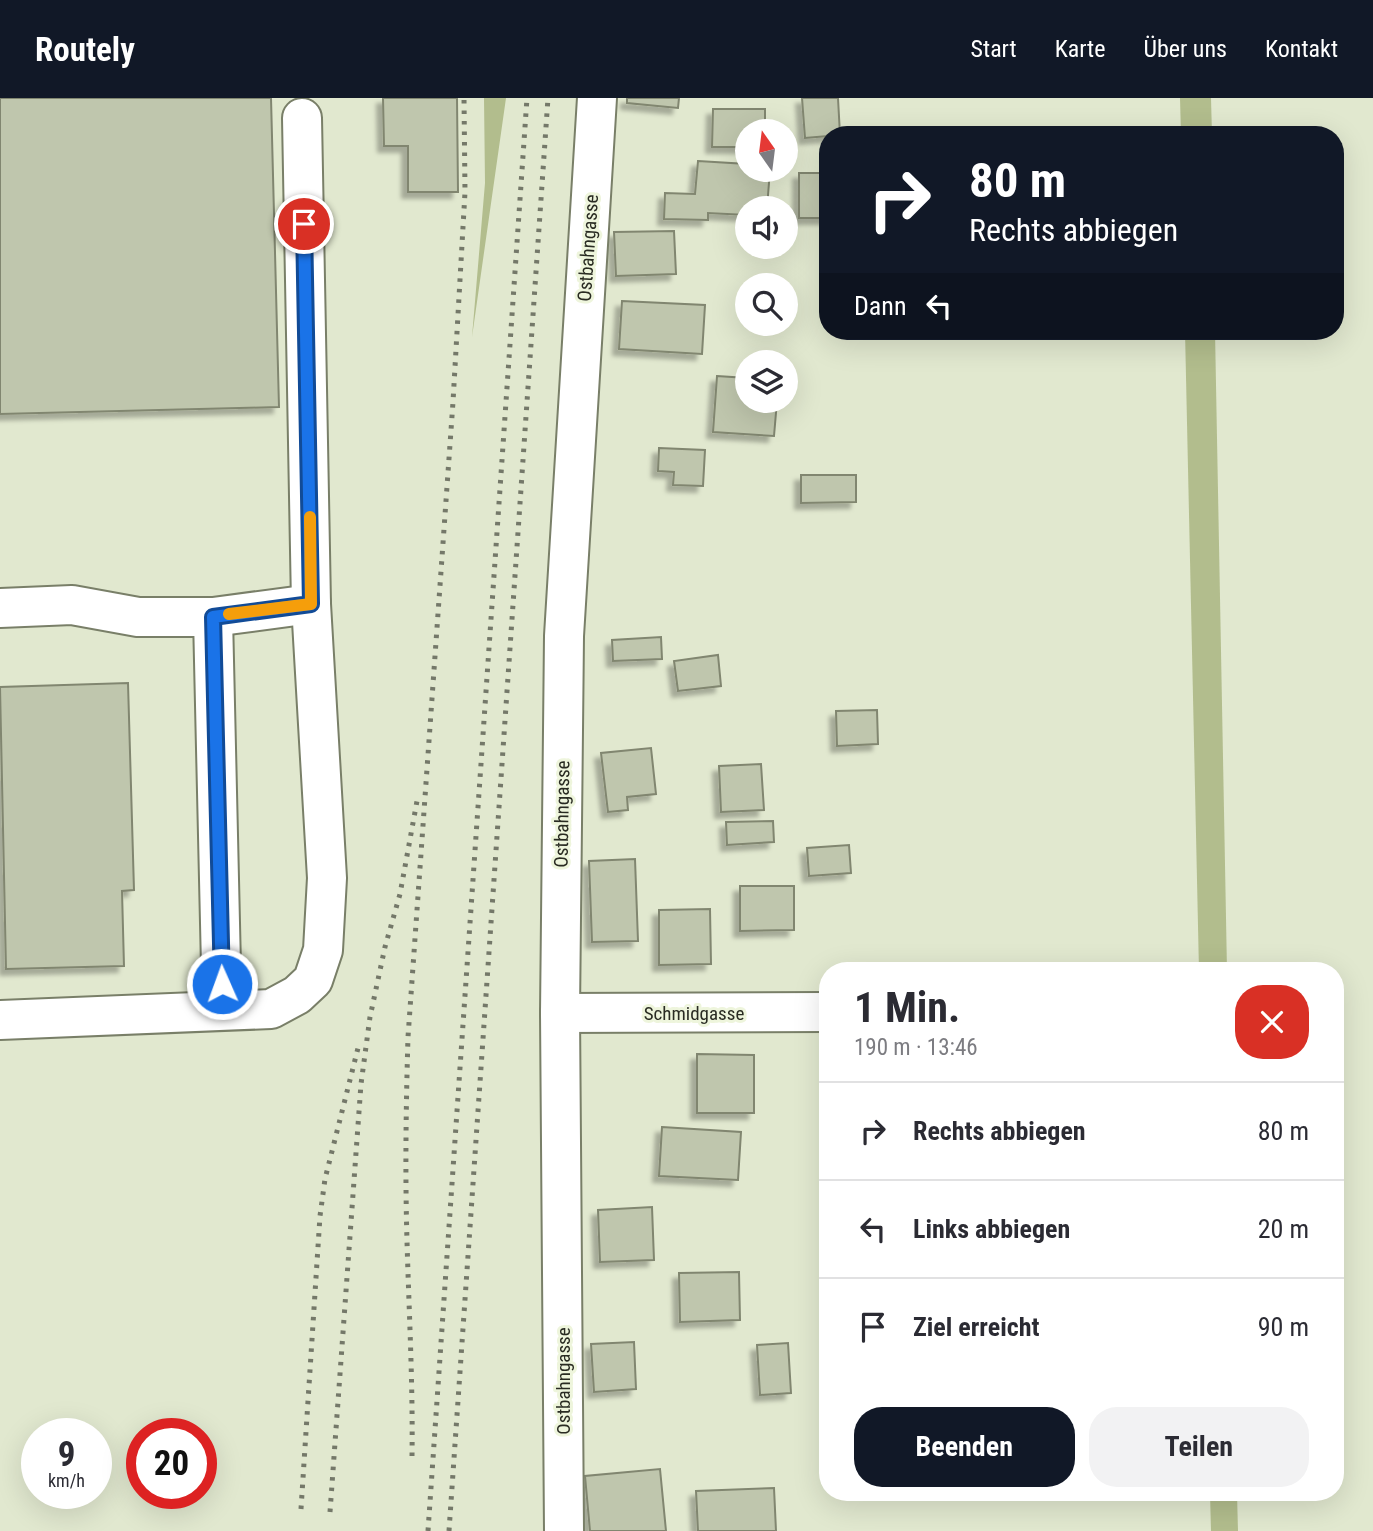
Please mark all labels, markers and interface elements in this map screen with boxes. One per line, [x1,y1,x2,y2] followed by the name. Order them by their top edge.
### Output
[35,30,135,69] text: Routely
[971,35,1017,63] text: Start
[1055,35,1105,63] text: Karte
[1143,35,1227,63] text: Über uns
[1265,35,1338,63] text: Kontakt
[735,119,798,182] north arrow
[735,119,798,413] map controls
[969,152,1066,209] text: 80 m
[854,154,945,245] icon: right
[274,194,334,254] pin
[573,194,603,302] street label: Ostbahngasse
[735,196,798,259] button: sound
[285,205,323,243] icon: arrive
[969,211,1178,249] text: Rechts abbiegen
[735,273,798,336] button: search
[920,287,958,325] icon: left
[854,291,906,321] text: Dann
[735,350,798,413] button: layers
[550,760,574,868] street label: Ostbahngasse
[185,947,259,1021] position arrow
[854,983,960,1032] text: 1 Min.
[1235,985,1309,1059] button: close
[644,1002,744,1025] street label: Schmidgasse
[854,1034,978,1061] text: 190 m · 13:46
[854,1112,892,1150] icon: right
[913,1116,1086,1146] text: Rechts abbiegen
[1258,1116,1309,1146] text: 80 m
[854,1210,892,1248] icon: left
[913,1214,1070,1244] text: Links abbiegen
[1258,1214,1309,1244] text: 20 m
[854,1308,892,1346] icon: arrive
[913,1312,1039,1342] text: Ziel erreicht
[1258,1312,1309,1342] text: 90 m
[552,1327,575,1435] street label: Ostbahngasse
[854,1407,1075,1487] button: Beenden
[1089,1407,1309,1487] button: Teilen
[126,1418,217,1509] speed limit sign: 20
[58,1434,75,1475] text: 9
[48,1470,85,1491] text: km/h

